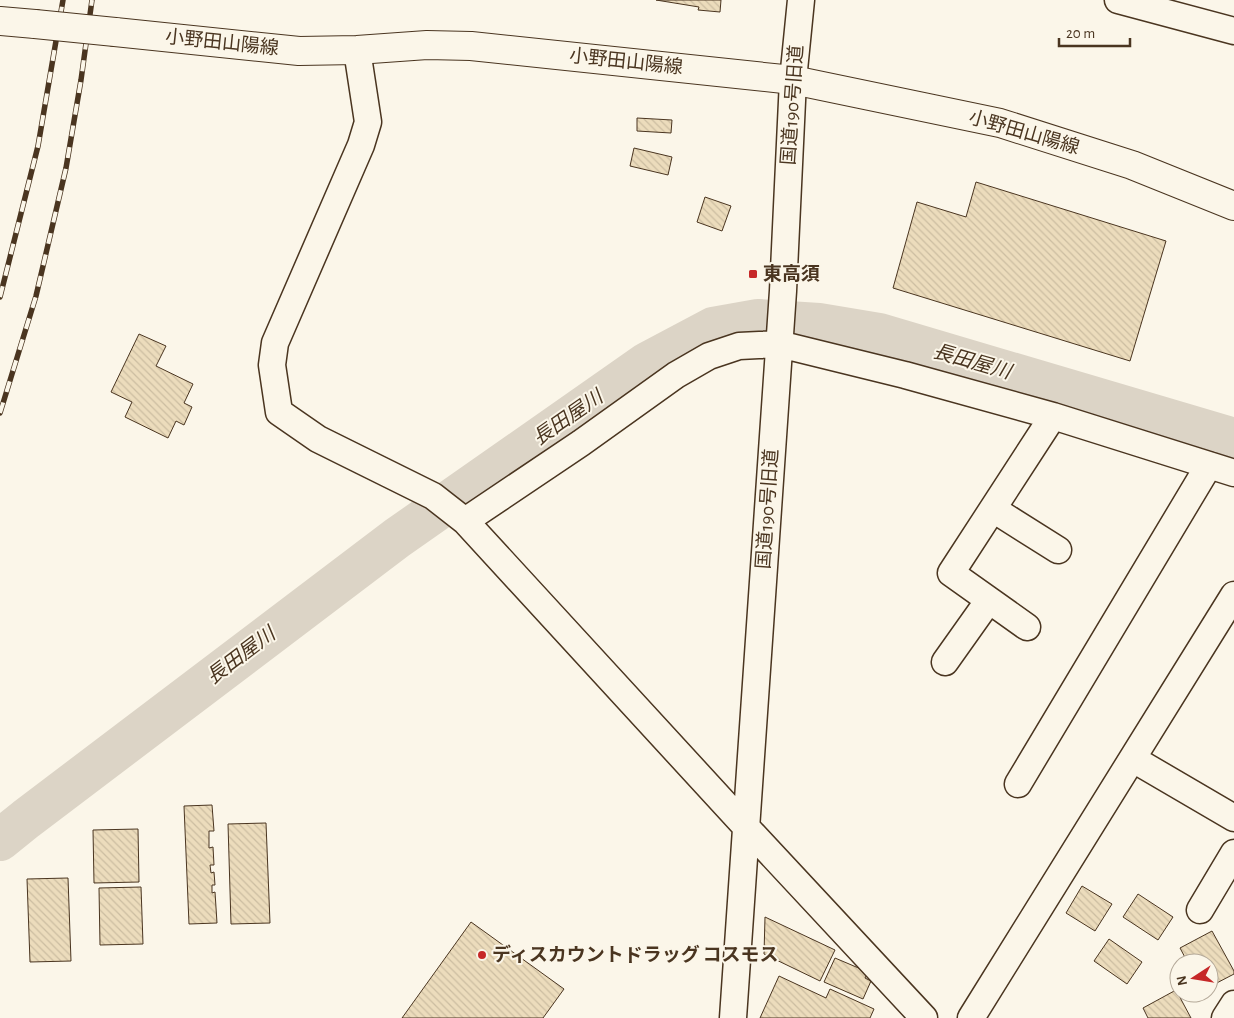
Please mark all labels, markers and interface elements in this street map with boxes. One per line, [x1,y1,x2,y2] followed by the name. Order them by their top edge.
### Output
[1059,15,1130,47] scale bar
[1066,26,1095,41] text: 20 m
[164,27,280,58] street label: 小野田山陽線
[778,44,807,166] street label: 国道190号旧道
[568,46,684,77] street label: 小野田山陽線
[967,107,1082,158] street label: 小野田山陽線
[763,264,820,284] place label: 東高須
[747,268,759,280] marker: 東高須
[931,341,1015,383] water label: 長田屋川
[529,386,608,449] water label: 長田屋川
[753,448,782,570] street label: 国道190号旧道
[203,623,281,688] water label: 長田屋川
[492,944,779,965] place label: ディスカウントドラッグ コスモス
[476,949,488,961] marker: ディスカウントドラッグ コスモス
[1169,953,1219,1003] north arrow
[1174,974,1190,987] text: N

